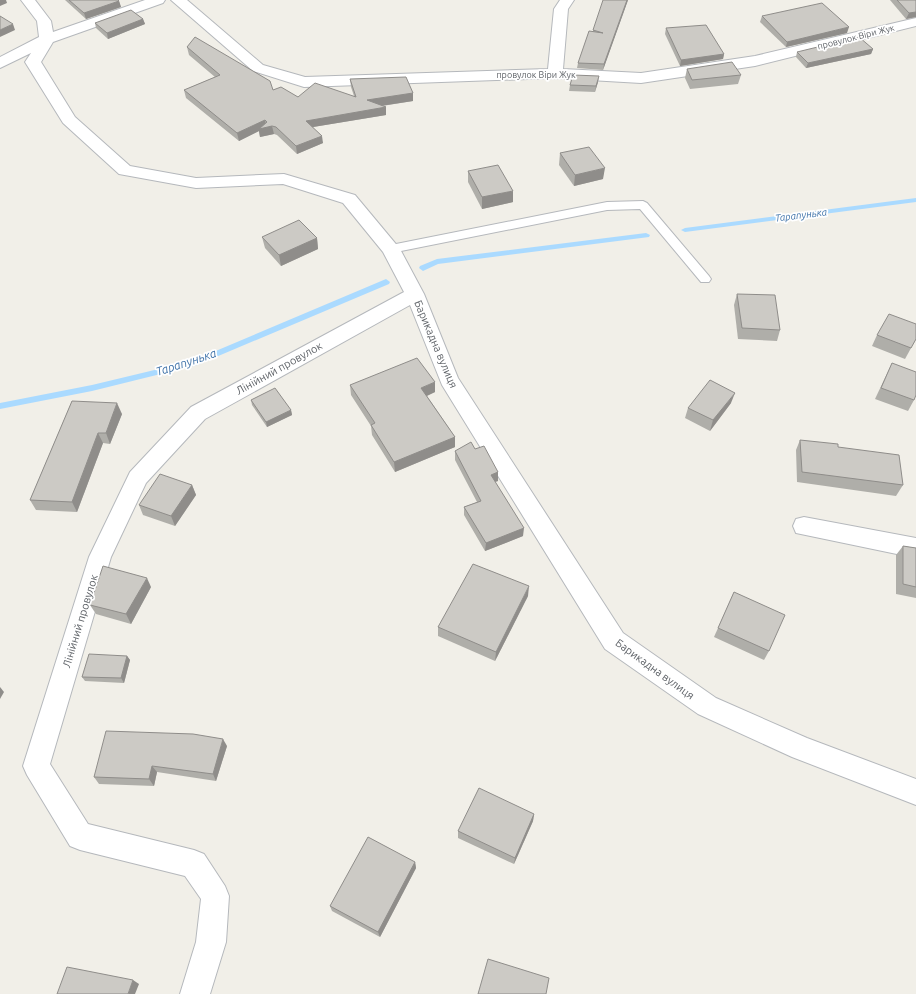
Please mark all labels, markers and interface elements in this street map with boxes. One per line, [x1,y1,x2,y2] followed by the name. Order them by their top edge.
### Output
[816,22,896,51] street label: провулок Віри Жук
[496,70,576,80] street label: провулок Віри Жук
[774,206,828,224] water label: Тарапунька
[412,298,460,390] street label: Барикадна вулиця
[234,339,325,397] street label: Лінійний провулок
[154,346,218,378] water label: Тарапунька
[60,573,100,669] street label: Лінійний провулок
[613,636,697,702] street label: Барикадна вулиця

